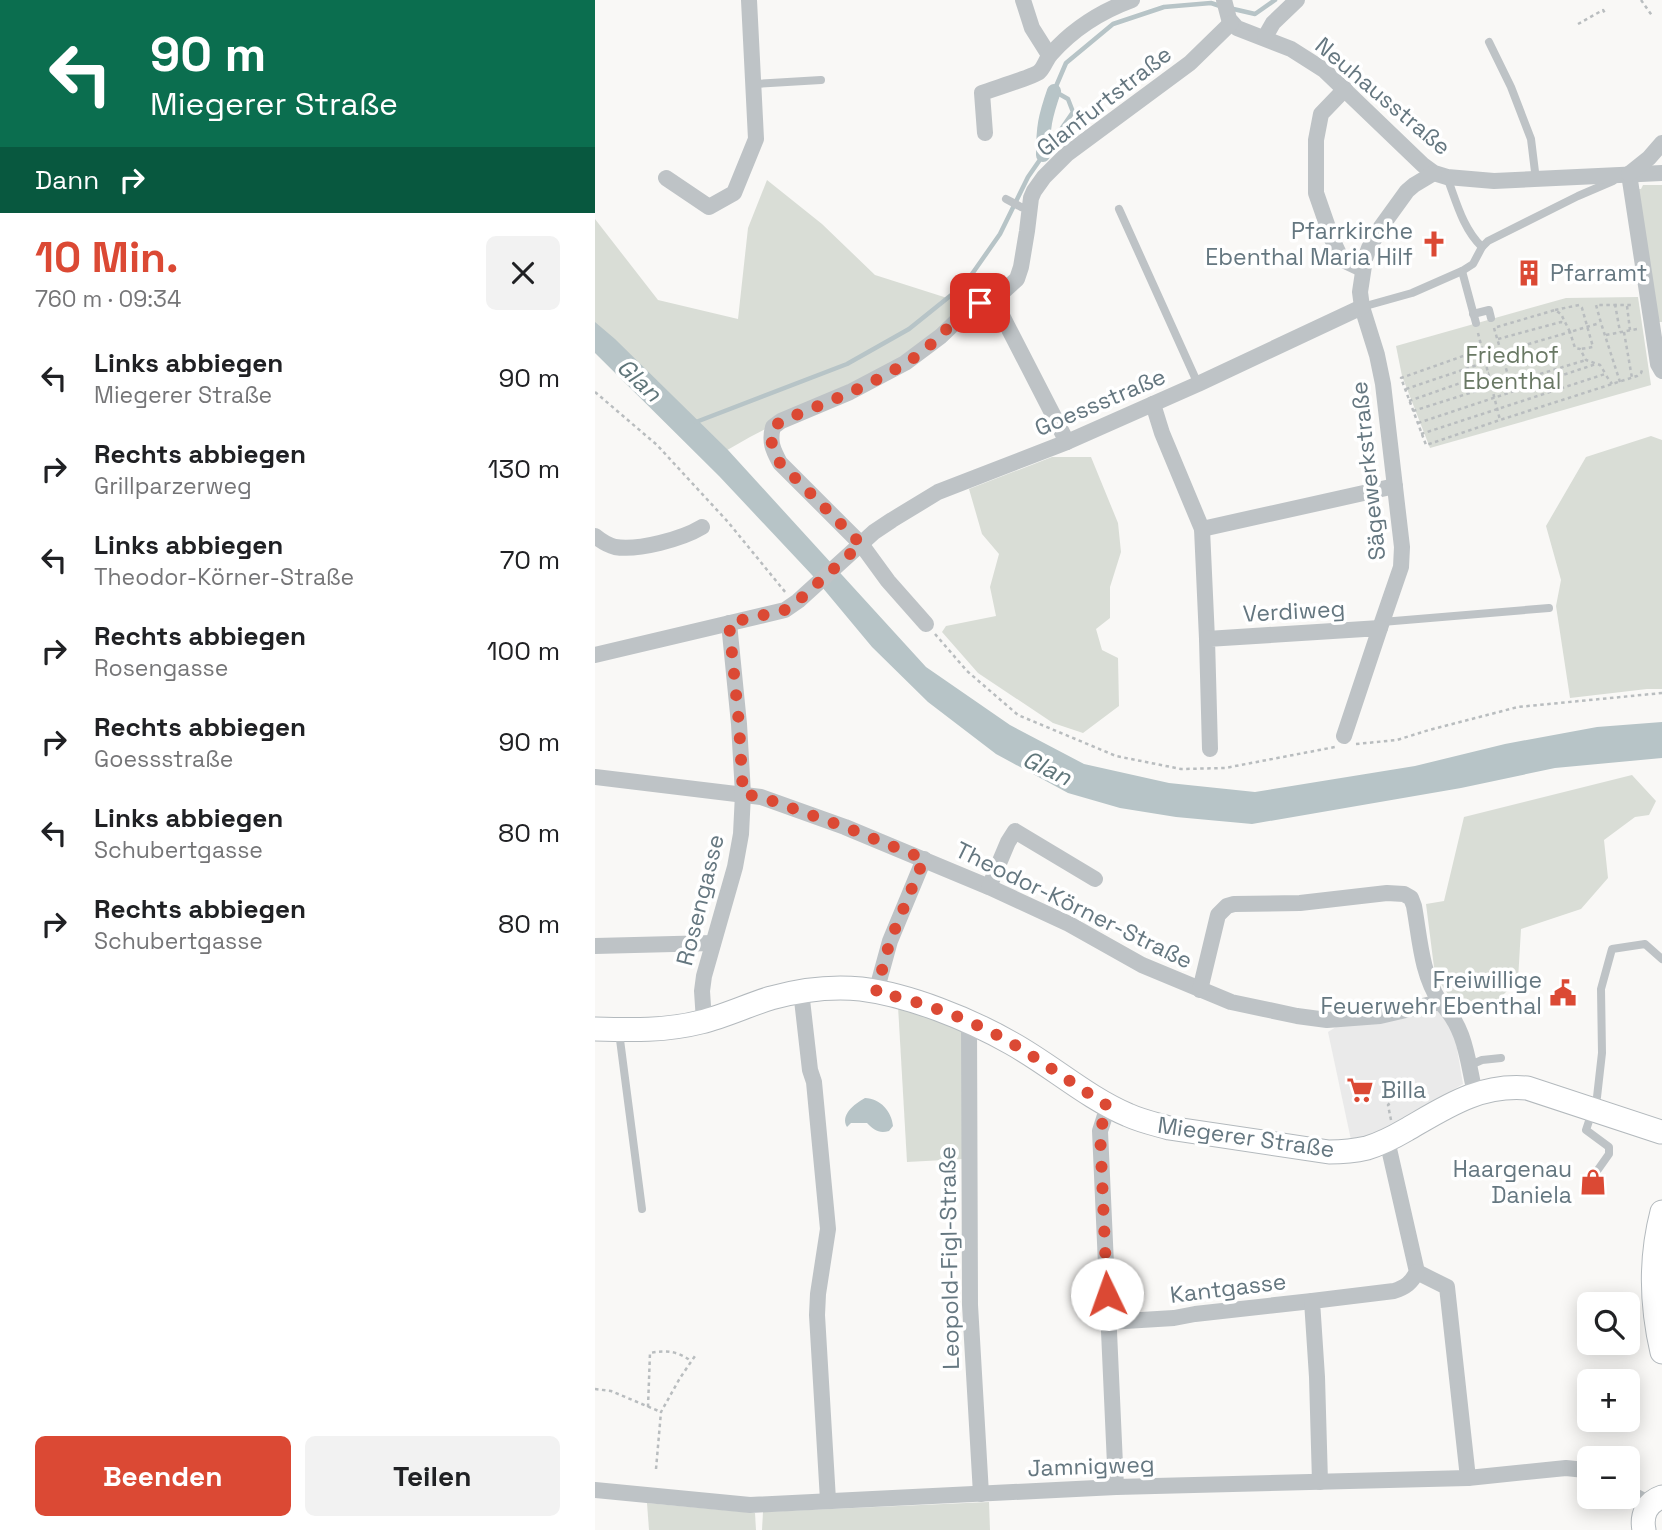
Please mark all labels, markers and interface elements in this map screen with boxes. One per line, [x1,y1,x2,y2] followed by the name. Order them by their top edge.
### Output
[150,23,266,85] text: 90 m
[35,28,126,119] icon: left
[1309,30,1457,162] street label: Neuhausstraße
[1030,39,1178,163] street label: Glanfurtstraße
[150,84,398,124] text: Miegerer Straße
[113,161,151,199] icon: right
[35,163,99,197] text: Dann
[1205,216,1413,272] place label: Pfarrkirche Ebenthal Maria Hilf
[1419,229,1449,259] church icon: Pfarrkirche Ebenthal Maria Hilf
[35,231,178,284] text: 10 Min.
[486,236,560,310] button: close
[1514,258,1544,288] building icon: Pfarramt
[1550,258,1647,288] place label: Pfarramt
[950,273,1010,333] pin
[35,284,181,314] text: 760 m · 09:34
[961,284,999,322] icon: arrive
[1463,340,1561,396] park label: Friedhof Ebenthal
[94,346,283,380] text: Links abbiegen
[610,351,669,409] water label: Glan
[35,359,73,397] icon: left
[498,361,560,395] text: 90 m
[1030,361,1170,443] street label: Goessstraße
[94,380,272,410] text: Miegerer Straße
[1344,380,1392,562] street label: Sägewerkstraße
[94,437,306,471] text: Rechts abbiegen
[35,450,73,488] icon: right
[488,452,560,486] text: 130 m
[94,471,252,501] text: Grillparzerweg
[94,528,283,562] text: Links abbiegen
[35,541,73,579] icon: left
[500,543,560,577] text: 70 m
[94,562,354,592] text: Theodor-Körner-Straße
[1242,593,1346,629] street label: Verdiweg
[94,619,306,653] text: Rechts abbiegen
[35,632,73,670] icon: right
[487,634,560,668] text: 100 m
[94,653,228,683] text: Rosengasse
[94,710,306,744] text: Rechts abbiegen
[35,723,73,761] icon: right
[498,725,560,759] text: 90 m
[1018,743,1078,793] water label: Glan
[94,744,233,774] text: Goessstraße
[94,801,283,835] text: Links abbiegen
[35,814,73,852] icon: left
[498,816,560,850] text: 80 m
[669,831,731,969] street label: Rosengasse
[950,834,1198,976] street label: Theodor-Körner-Straße
[94,835,263,865] text: Schubertgasse
[94,892,306,926] text: Rechts abbiegen
[35,905,73,943] icon: right
[498,907,560,941] text: 80 m
[94,926,263,956] text: Schubertgasse
[1321,965,1542,1021] place label: Freiwillige Feuerwehr Ebenthal
[1548,978,1578,1008] public building icon: Freiwillige Feuerwehr Ebenthal
[1345,1075,1375,1105] supermarket icon: Billa
[1381,1075,1426,1105] place label: Billa
[1156,1110,1336,1164] street label: Miegerer Straße
[932,1146,966,1370] street label: Leopold-Figl-Straße
[1453,1154,1572,1210] place label: Haargenau Daniela
[1578,1167,1608,1197] shop icon: Haargenau Daniela
[1070,1257,1144,1331] position arrow
[1168,1266,1288,1310] street label: Kantgasse
[1577,1292,1640,1509] map controls
[1577,1292,1640,1355] button: search
[1577,1369,1640,1432] button: +
[35,1436,291,1516] button: Beenden
[305,1436,560,1516] button: Teilen
[1577,1446,1640,1509] button: −
[1027,1449,1155,1483] street label: Jamnigweg

